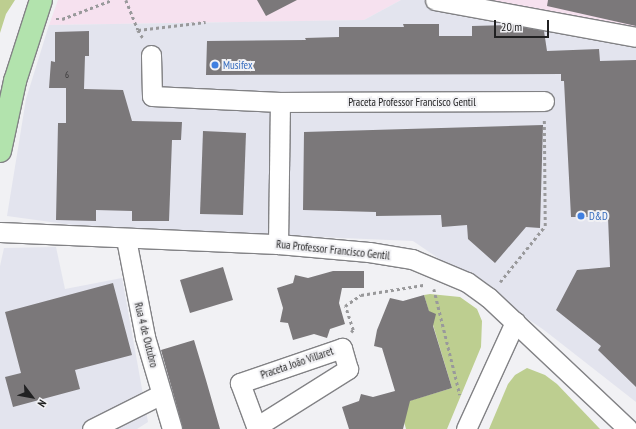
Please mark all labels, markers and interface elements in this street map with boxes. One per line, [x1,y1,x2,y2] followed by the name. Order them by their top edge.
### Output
[496,12,551,38] scale bar
[501,19,522,34] text: 20 m
[223,58,253,72] place label: Musifex
[210,60,220,70] marker: Musifex
[65,70,69,80] house number: 6
[348,95,476,109] street label: Praceta Professor Francisco Gentil
[589,209,608,223] place label: D&D
[576,211,586,221] marker: D&D
[275,237,391,263] street label: Rua Professor Francisco Gentil
[132,301,160,369] street label: Rua 4 de Outubro
[259,344,335,382] street label: Praceta João Villaret
[12,377,52,417] north arrow
[35,397,50,410] text: N

